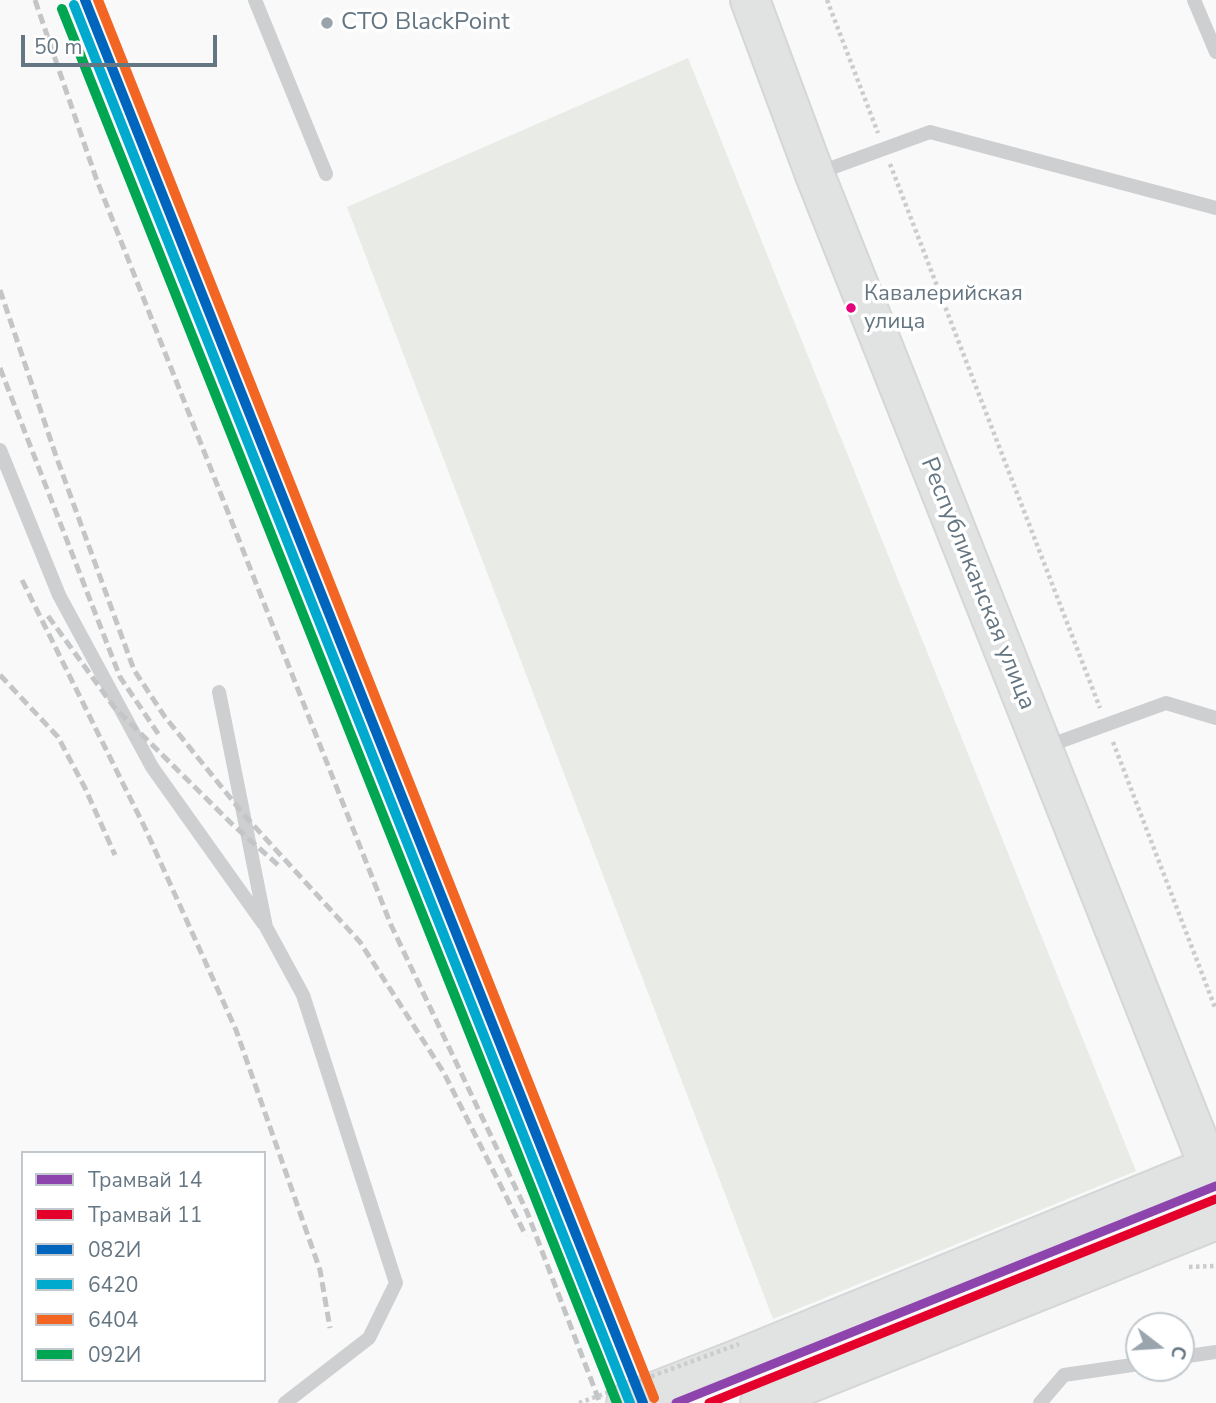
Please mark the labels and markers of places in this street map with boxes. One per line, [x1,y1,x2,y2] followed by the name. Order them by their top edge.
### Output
[341,9,510,37] place label: СТО BlackPoint
[319,15,335,31] marker: СТО BlackPoint
[864,282,1023,334] place label: Кавалерийская улица
[844,301,858,315] marker: Кавалерийская улица

